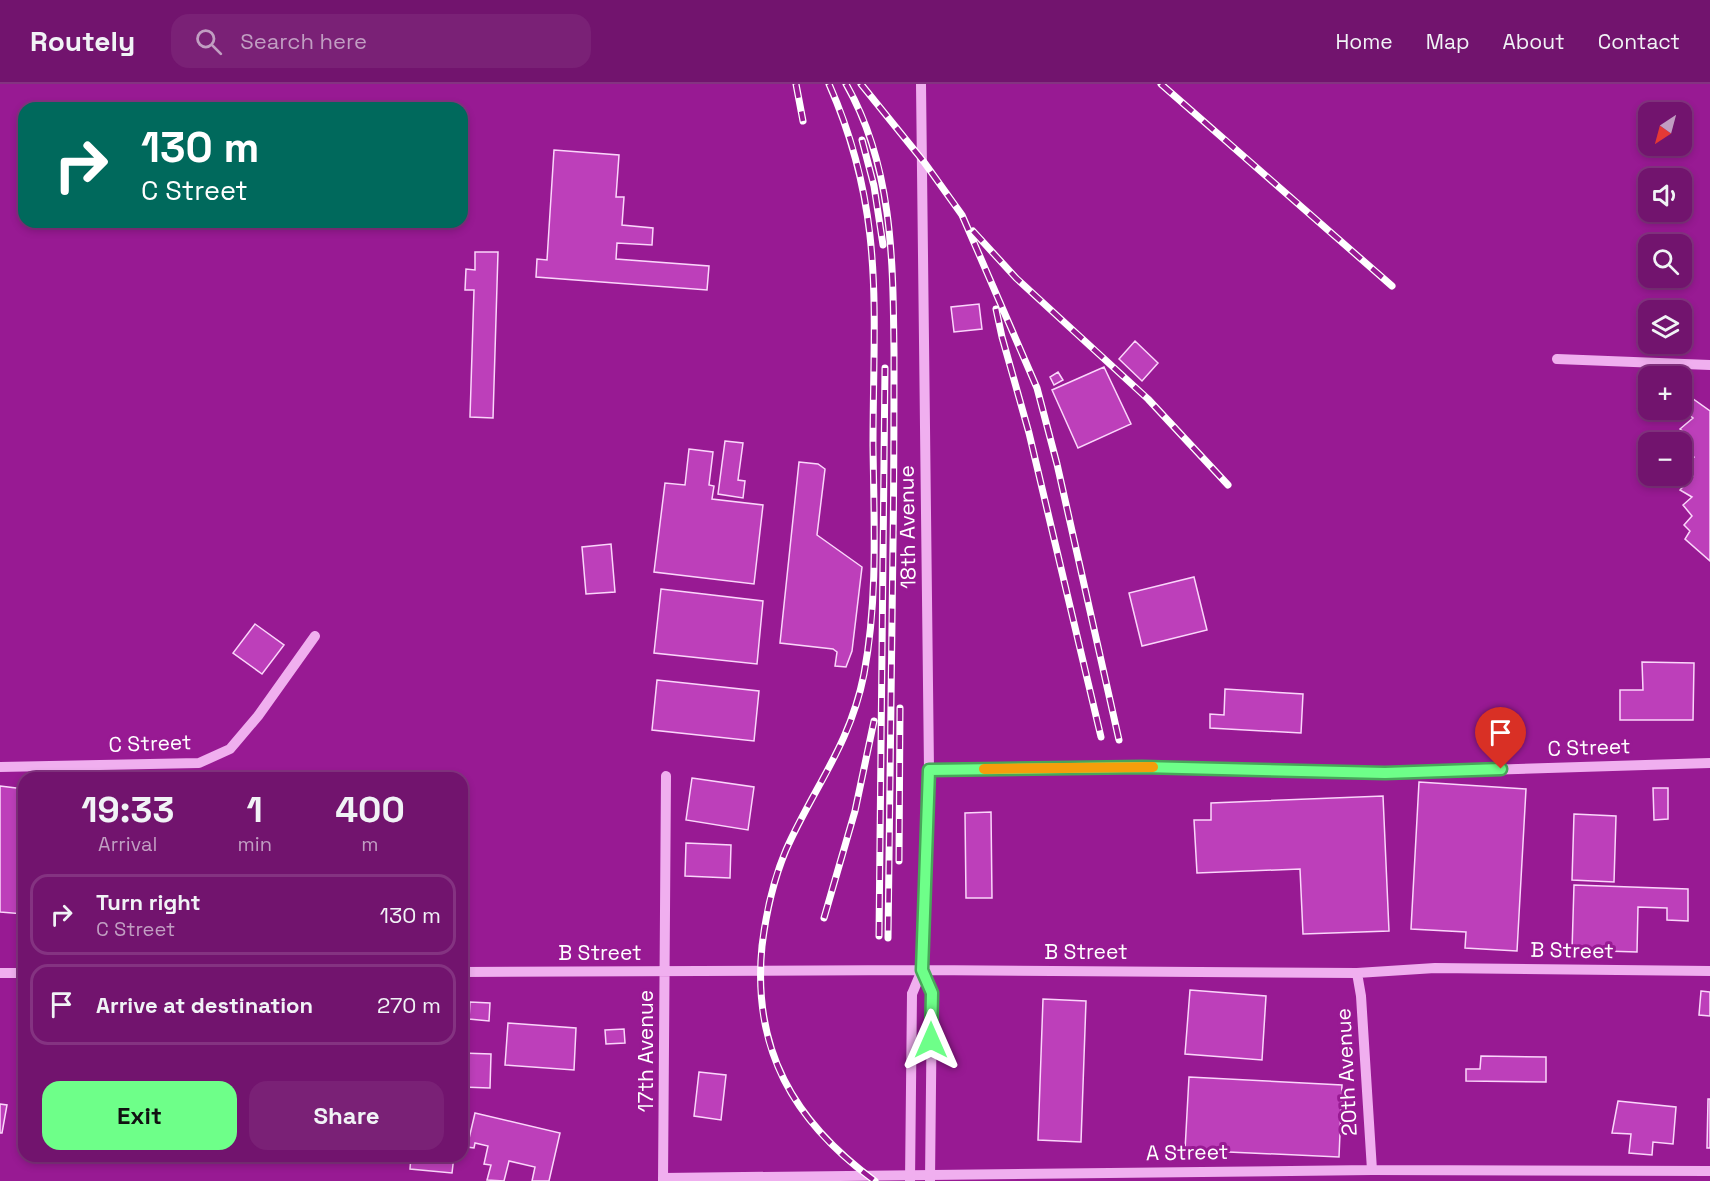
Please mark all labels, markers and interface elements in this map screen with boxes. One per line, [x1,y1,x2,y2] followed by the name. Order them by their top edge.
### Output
[171,14,591,68] search box
[30,23,135,59] text: Routely
[192,25,225,58] icon: search
[240,27,367,55] text: Search here
[1335,28,1393,55] text: Home
[1426,28,1470,55] text: Map
[1503,28,1565,55] text: About
[1598,28,1680,55] text: Contact
[1638,102,1692,156] north arrow
[1638,102,1692,486] map controls
[141,121,259,174] text: 130 m
[42,126,120,204] icon: right
[1638,168,1692,222] button: sound
[141,173,248,208] text: C Street
[1638,234,1692,288] button: search
[1638,300,1692,354] button: layers
[1638,366,1692,420] button: +
[1638,432,1692,486] button: −
[892,465,922,589] street label: 18th Avenue
[1475,707,1526,769] pin
[1484,716,1517,749] icon: arrive
[108,728,192,758] street label: C Street
[1547,732,1631,762] street label: C Street
[81,787,174,833] text: 19:33
[247,787,263,833] text: 1
[335,787,405,833] text: 400
[98,831,157,857] text: Arrival
[238,831,272,857] text: min
[361,831,379,857] text: m
[96,888,201,916] text: Turn right
[45,898,78,931] icon: right
[380,901,441,929] text: 130 m
[96,916,175,942] text: C Street
[1530,936,1614,964] street label: B Street
[1044,938,1128,965] street label: B Street
[558,939,642,966] street label: B Street
[45,988,78,1021] icon: arrive
[632,990,659,1112] street label: 17th Avenue
[96,991,313,1019] text: Arrive at destination
[377,991,441,1019] text: 270 m
[1329,1007,1363,1137] street label: 20th Avenue
[899,1008,963,1072] position arrow
[42,1081,237,1150] button: Exit
[249,1081,444,1150] button: Share
[1146,1138,1228,1166] street label: A Street

